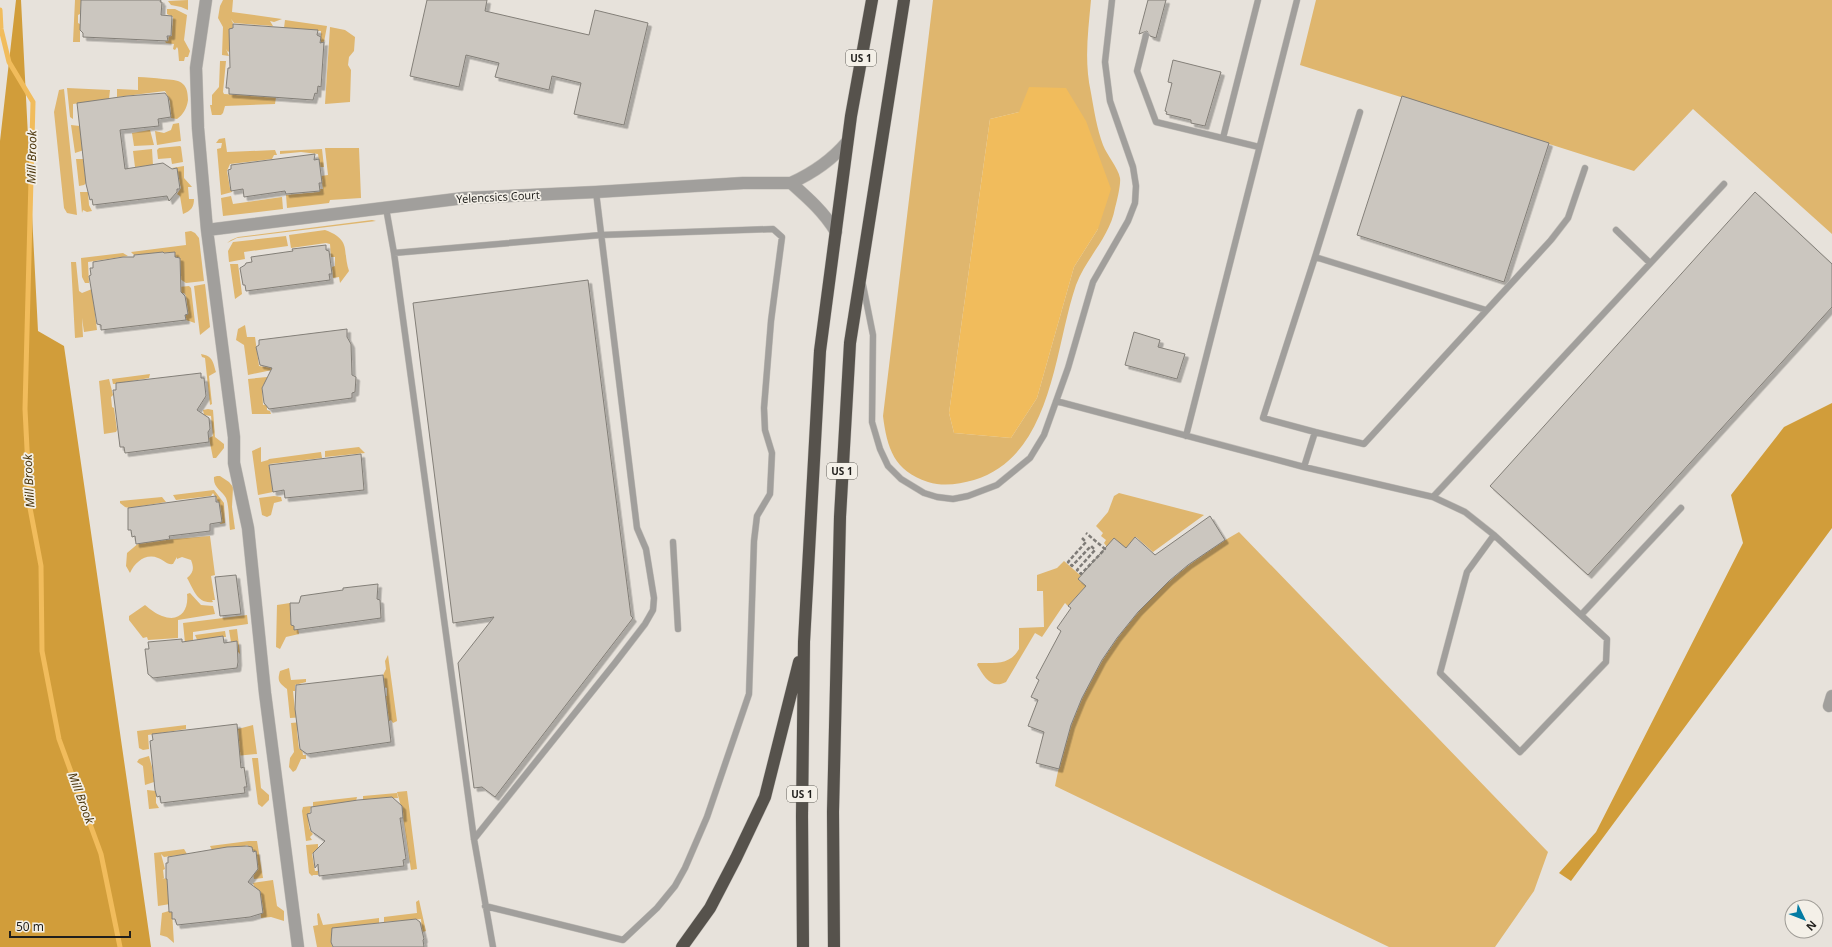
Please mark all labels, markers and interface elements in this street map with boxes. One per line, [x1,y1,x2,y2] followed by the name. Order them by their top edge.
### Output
[846,50,876,66] road number: US 1
[23,129,40,184] water label: Mill Brook
[456,187,540,206] street label: Yelencsics Court
[19,453,38,508] water label: Mill Brook
[827,463,857,479] road number: US 1
[64,770,99,827] water label: Mill Brook
[787,786,817,802] road number: US 1
[1784,899,1824,939] north arrow
[10,913,130,939] scale bar
[16,918,44,935] text: 50 m
[1803,918,1820,935] text: N

